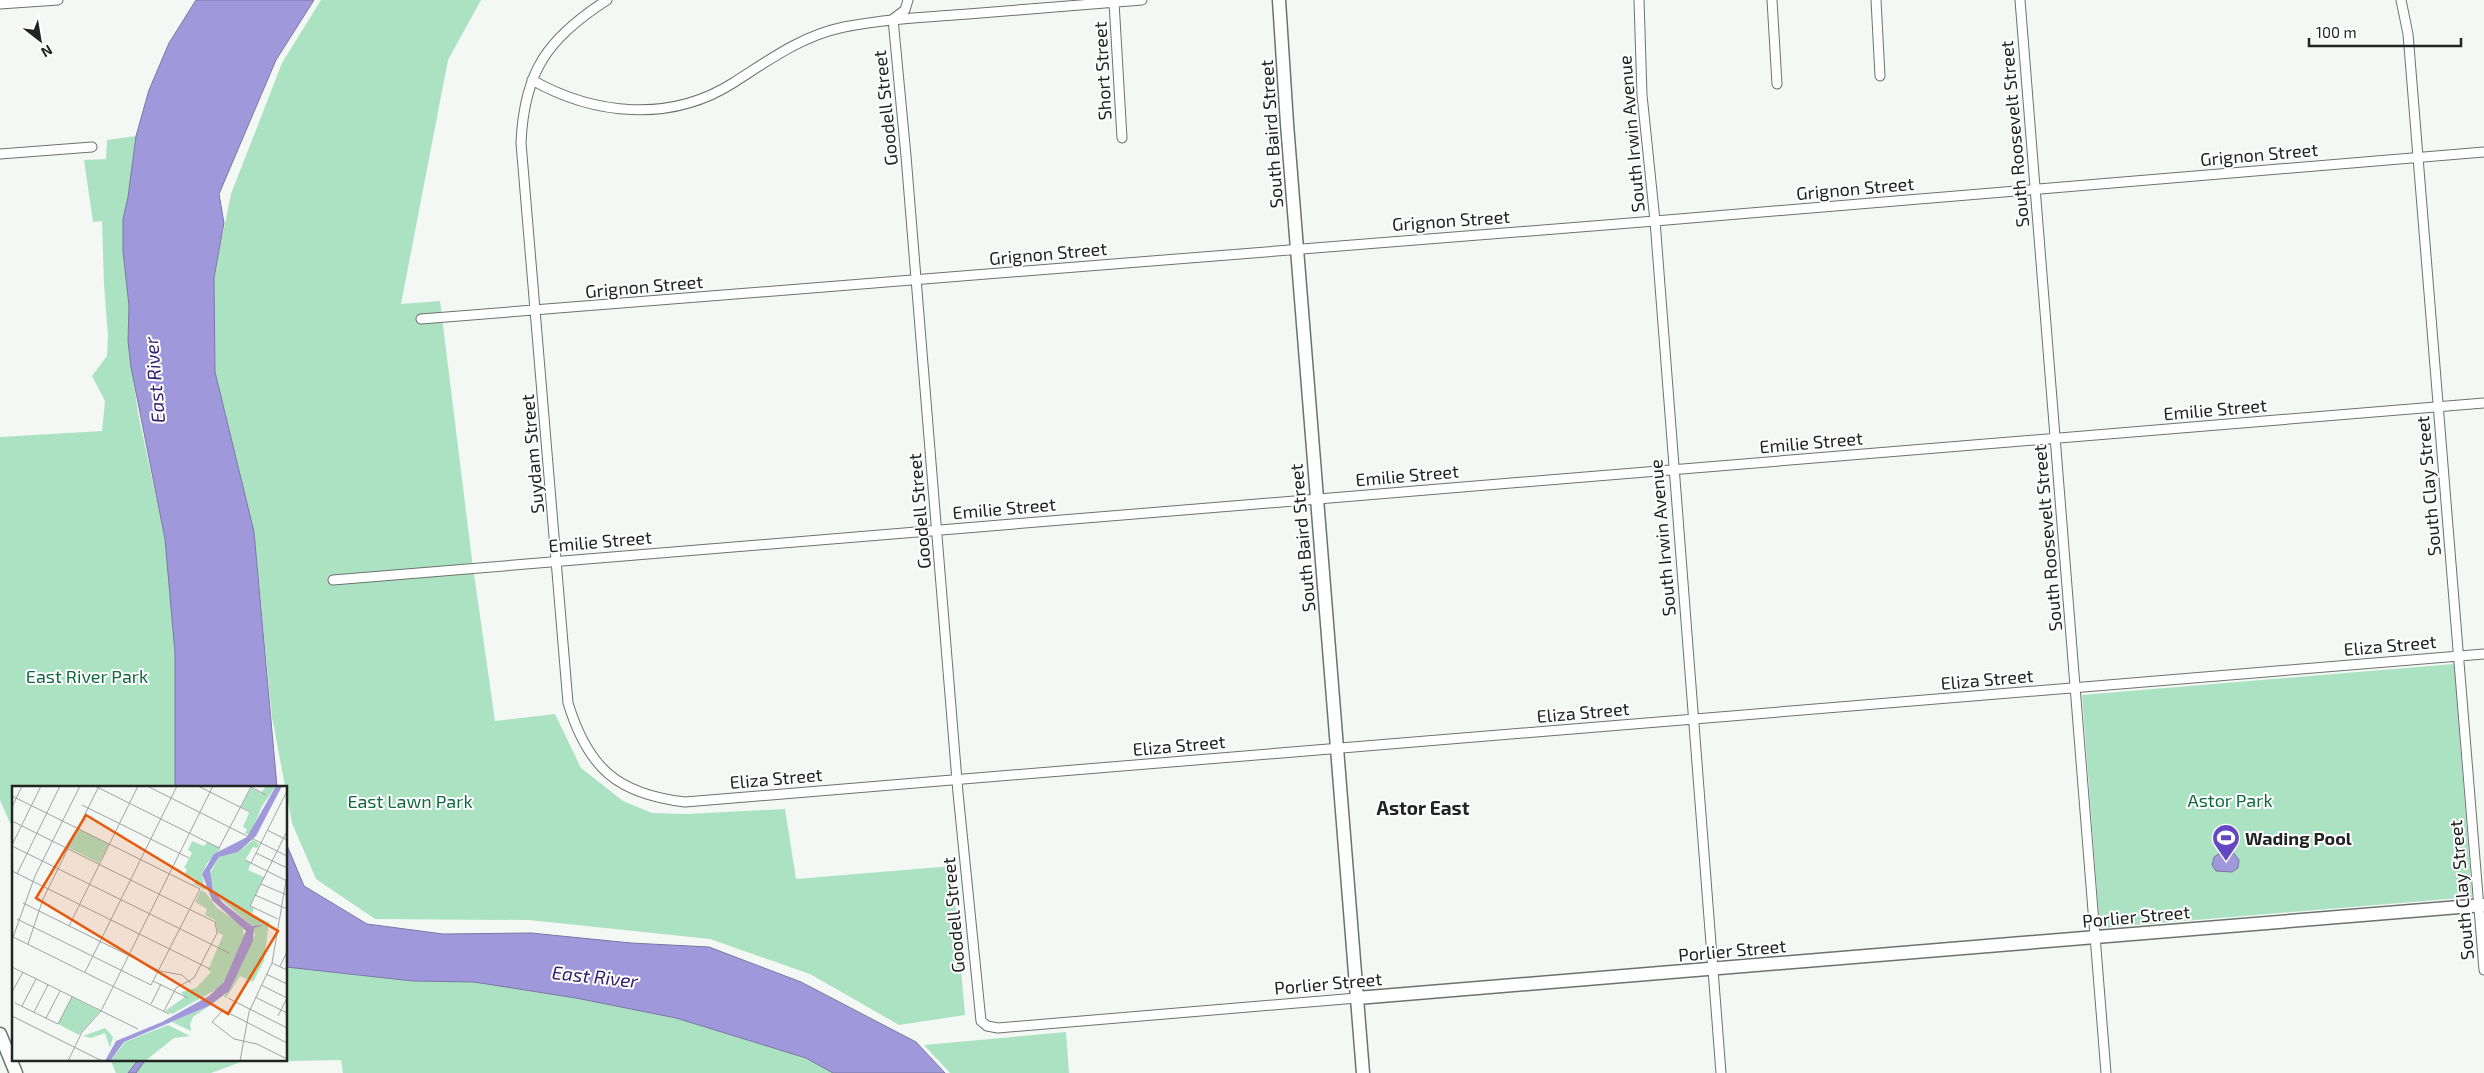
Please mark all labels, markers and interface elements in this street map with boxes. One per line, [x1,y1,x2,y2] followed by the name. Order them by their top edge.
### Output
[15,15,65,65] north arrow
[2309,15,2462,47] scale bar
[1088,21,1116,121] street label: Short Street
[2316,23,2357,41] text: 100 m
[1995,40,2033,228] street label: South Roosevelt Street
[38,42,56,61] text: N
[868,49,902,167] street label: Goodell Street
[1613,55,1649,213] street label: South Irwin Avenue
[1255,59,1287,209] street label: South Baird Street
[2199,138,2319,170] street label: Grignon Street
[1795,172,1915,204] street label: Grignon Street
[1391,205,1511,235] street label: Grignon Street
[988,237,1108,269] street label: Grignon Street
[584,270,704,302] street label: Grignon Street
[139,335,169,424] water label: East River
[516,393,548,515] street label: Suydam Street
[2162,394,2268,424] street label: Emilie Street
[2411,415,2445,557] street label: South Clay Street
[1758,427,1864,457] street label: Emilie Street
[2028,444,2066,632] street label: South Roosevelt Street
[903,452,935,570] street label: Goodell Street
[1644,459,1680,617] street label: South Irwin Avenue
[1354,460,1460,490] street label: Emilie Street
[1285,463,1319,613] street label: South Baird Street
[951,493,1057,523] street label: Emilie Street
[547,526,653,556] street label: Emilie Street
[2343,630,2437,660] street label: Eliza Street
[1940,664,2034,694] street label: Eliza Street
[26,665,148,687] park label: East River Park
[1536,697,1630,727] street label: Eliza Street
[1132,730,1226,760] street label: Eliza Street
[729,763,823,793] street label: Eliza Street
[12,786,288,1060] inset map
[2187,789,2273,811] park label: Astor Park
[347,790,473,812] park label: East Lawn Park
[1376,796,1470,819] district label: Astor East
[2444,819,2478,961] street label: South Clay Street
[2211,823,2241,862] sports icon: Wading Pool
[2245,827,2352,849] place label: Wading Pool
[937,856,969,974] street label: Goodell Street
[2081,900,2191,932] street label: Porlier Street
[1677,934,1787,966] street label: Porlier Street
[551,960,640,992] water label: East River
[1273,967,1383,999] street label: Porlier Street

